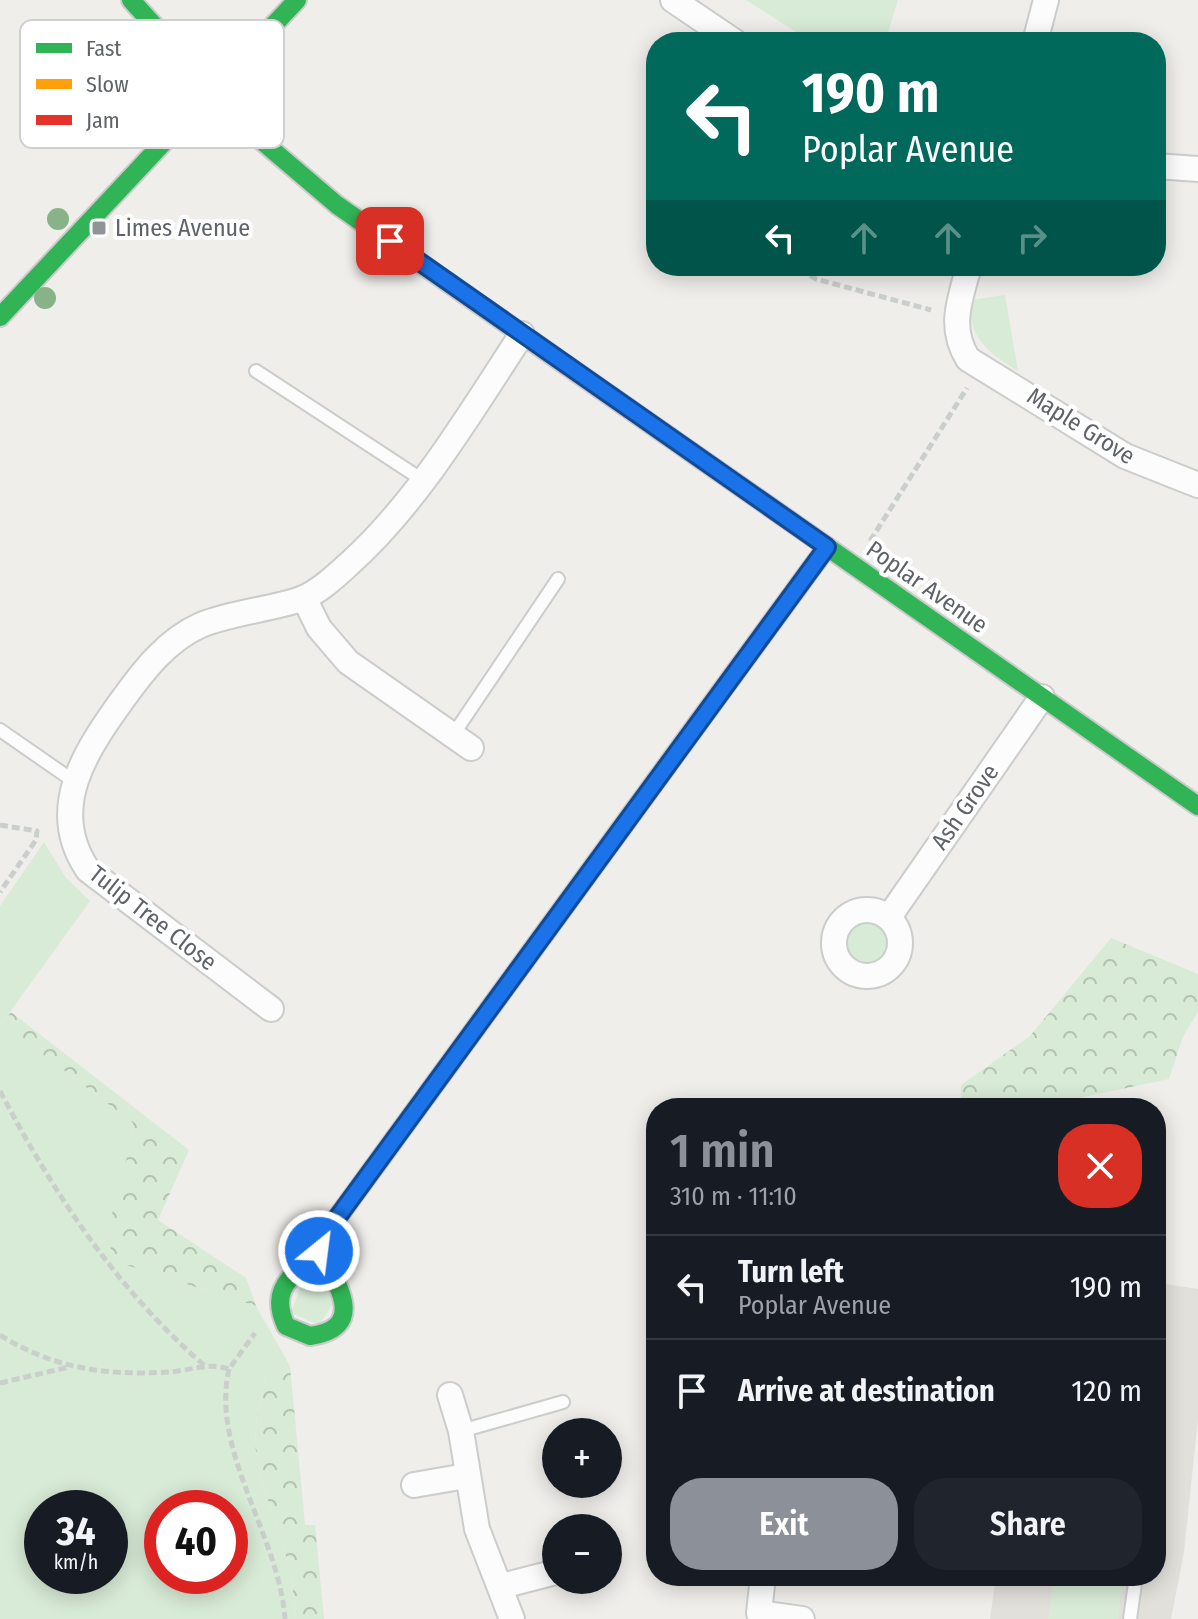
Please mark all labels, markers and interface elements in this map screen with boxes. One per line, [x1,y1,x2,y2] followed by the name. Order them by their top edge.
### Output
[20,20,284,148] legend
[86,35,122,62] text: Fast
[802,60,940,127] text: 190 m
[670,64,774,168] icon: left
[86,71,129,98] text: Slow
[86,107,120,134] text: Jam
[802,128,1014,172] text: Poplar Avenue
[356,207,424,275] pin
[115,214,250,242] place label: Limes Avenue
[758,216,802,260] icon: left
[842,216,886,260] icon: ahead
[926,216,970,260] icon: ahead
[1010,216,1054,260] icon: right
[90,219,108,237] marker: Limes Avenue
[368,219,412,263] icon: arrive
[1022,382,1140,470] street label: Maple Grove
[861,535,993,639] street label: Poplar Avenue
[926,759,1004,855] street label: Ash Grove
[84,860,222,976] street label: Tulip Tree Close
[670,1122,775,1180] text: 1 min
[1058,1124,1142,1208] button: close
[670,1181,797,1212] text: 310 m · 11:10
[277,1209,361,1293] position arrow
[738,1254,844,1290] text: Turn left
[670,1265,714,1309] icon: left
[1070,1269,1142,1305] text: 190 m
[738,1290,891,1321] text: Poplar Avenue
[670,1369,714,1413] icon: arrive
[738,1373,995,1409] text: Arrive at destination
[1071,1373,1142,1409] text: 120 m
[542,1418,622,1594] map controls
[542,1418,622,1498] button: +
[670,1478,898,1570] button: Exit
[914,1478,1142,1570] button: Share
[144,1490,248,1594] speed limit sign: 40
[56,1508,96,1556] text: 34
[542,1514,622,1594] button: −
[54,1550,98,1574] text: km/h

